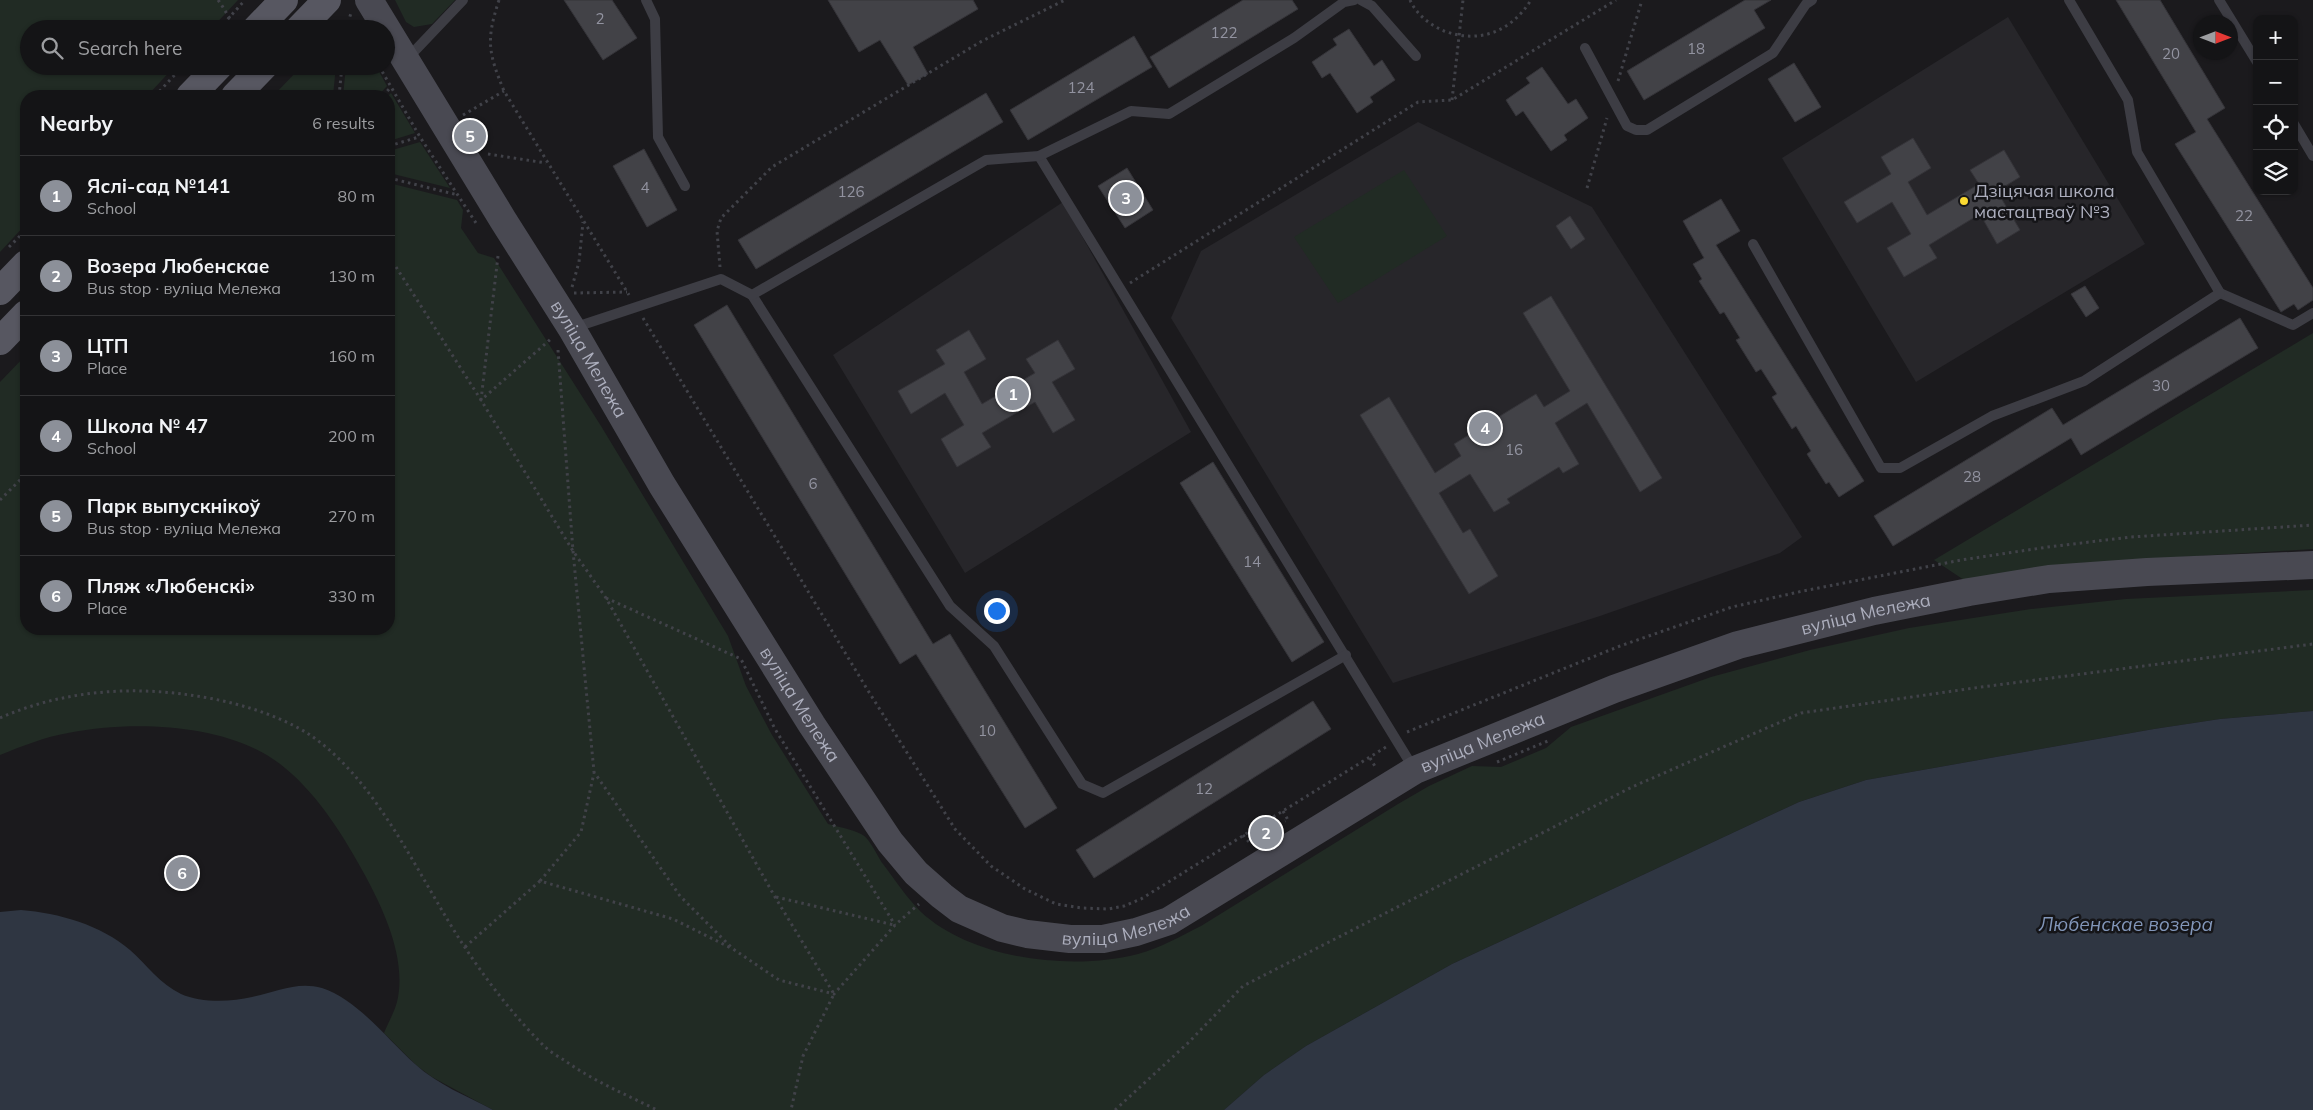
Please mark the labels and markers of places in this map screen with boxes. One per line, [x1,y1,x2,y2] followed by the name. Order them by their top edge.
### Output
[454,117,486,155] pin: 5
[1110,179,1142,217] pin: 3
[1974,179,2115,223] place label: Дзіцячая школа мастацтваў №3
[1958,195,1970,207] marker: Дзіцячая школа мастацтваў №3
[997,375,1029,413] pin: 1
[1469,409,1501,447] pin: 4
[1250,814,1282,852] pin: 2
[166,854,198,892] pin: 6

